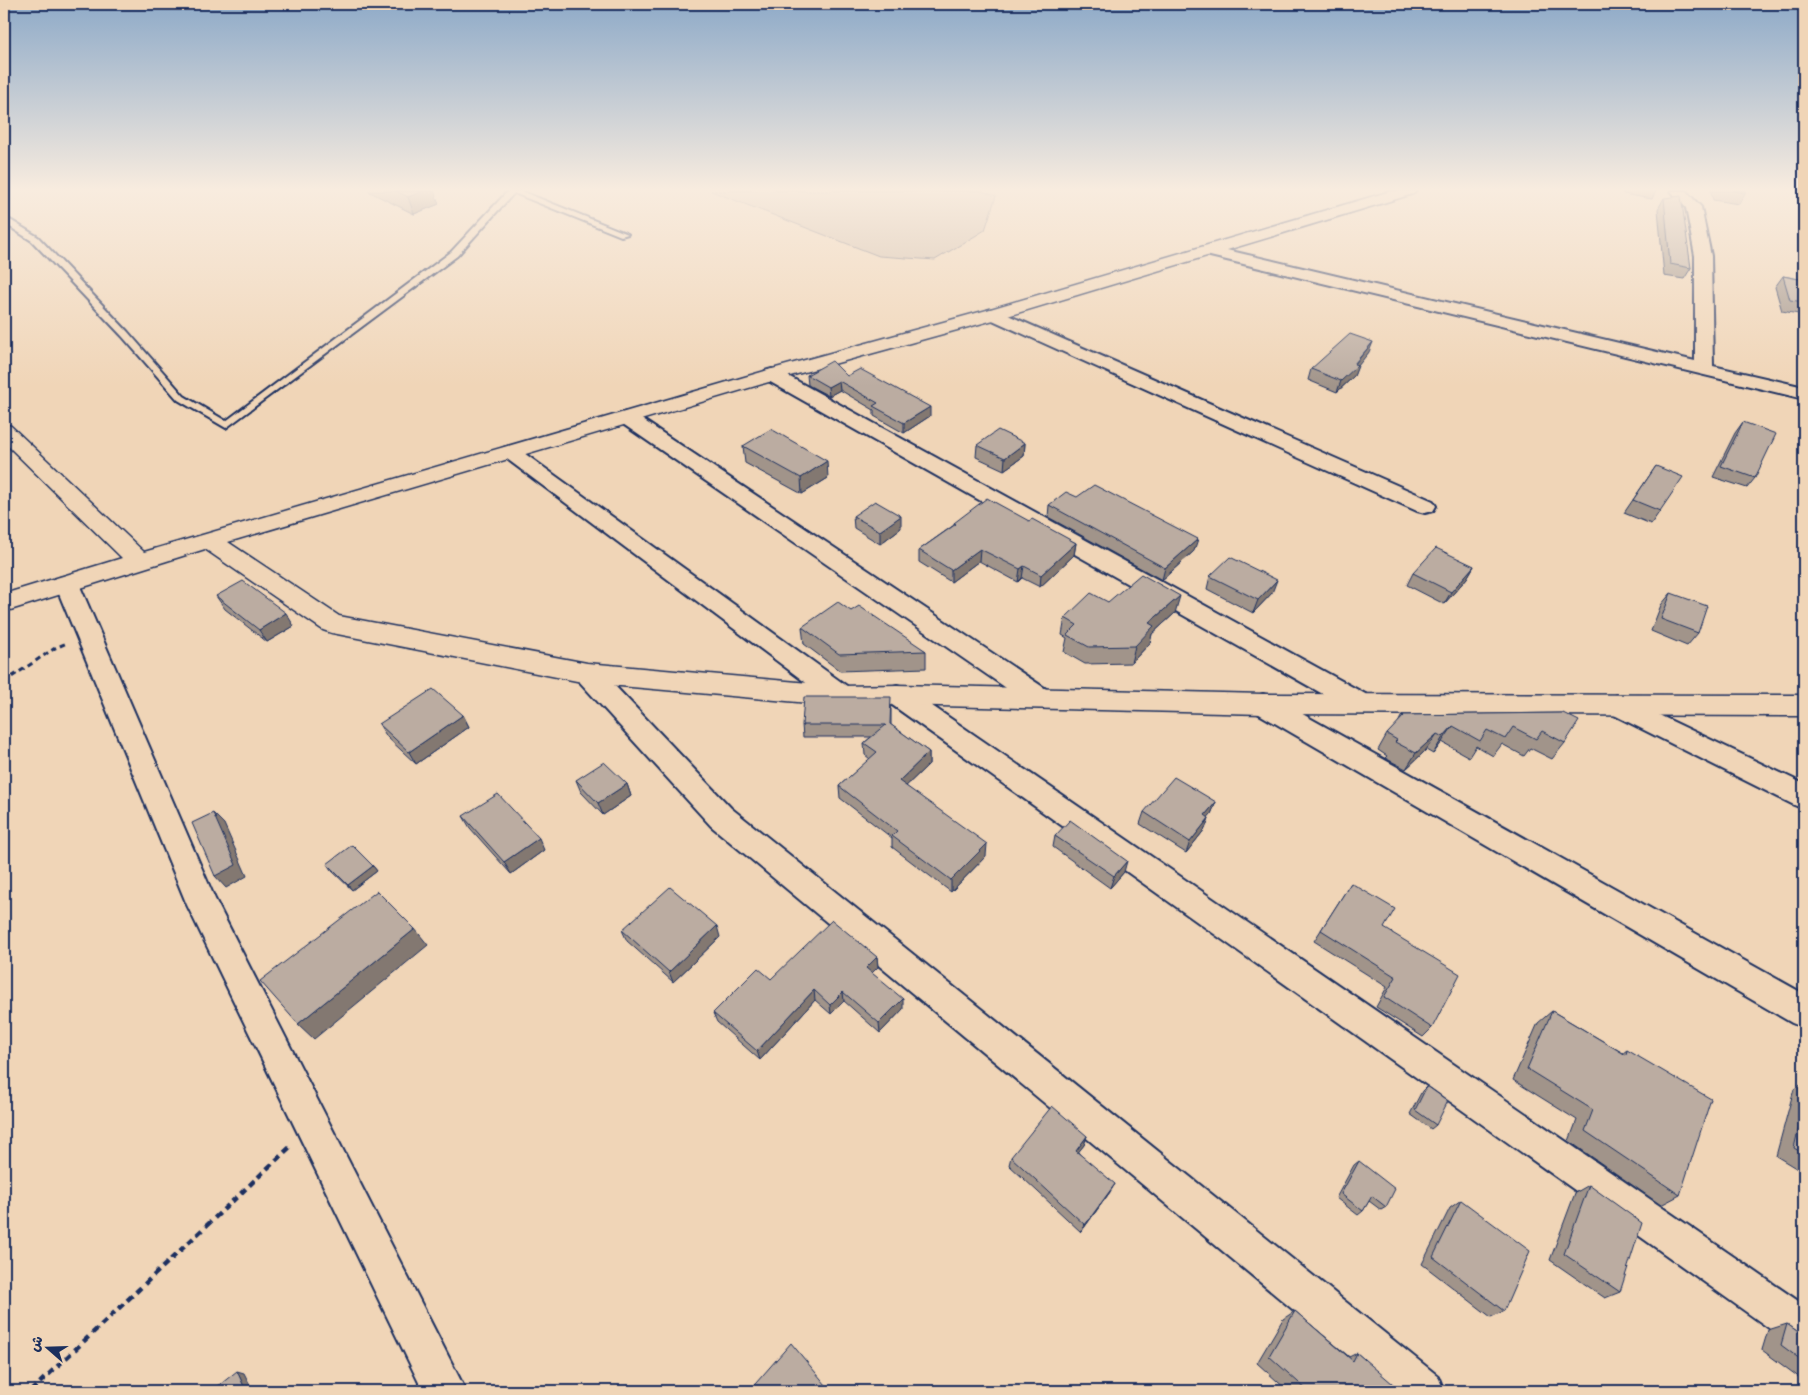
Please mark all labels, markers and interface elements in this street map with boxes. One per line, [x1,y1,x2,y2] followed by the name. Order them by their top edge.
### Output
[22,1322,72,1372] north arrow
[26,1334,47,1354] text: ش

